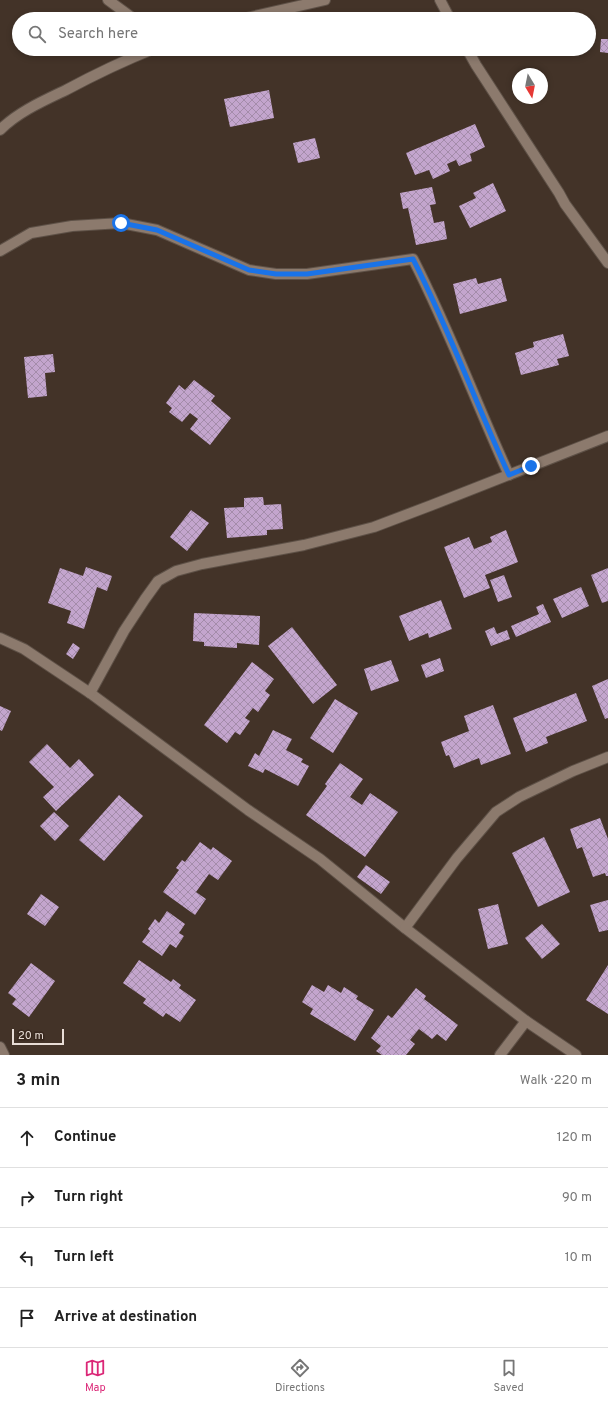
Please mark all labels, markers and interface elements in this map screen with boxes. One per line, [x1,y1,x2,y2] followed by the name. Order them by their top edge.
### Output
[12,12,596,56] search box
[26,23,48,45] icon: search
[58,25,138,44] text: Search here
[512,68,548,104] north arrow
[112,214,130,232] route start
[522,457,540,475] route end
[12,1027,64,1046] scale bar
[18,1029,44,1043] text: 20 m
[16,1070,60,1092] text: 3 min
[520,1073,592,1089] text: Walk · 220 m
[16,1127,38,1149] icon: ahead
[54,1128,116,1147] text: Continue
[557,1130,592,1146] text: 120 m
[16,1187,38,1209] icon: right
[54,1188,123,1207] text: Turn right
[562,1190,592,1206] text: 90 m
[16,1247,38,1269] icon: left
[54,1248,114,1267] text: Turn left
[565,1250,592,1266] text: 10 m
[16,1307,38,1329] icon: arrive
[54,1308,197,1327] text: Arrive at destination
[84,1357,106,1395] tab: Map
[275,1357,325,1395] tab: Directions
[493,1357,524,1395] tab: Saved

